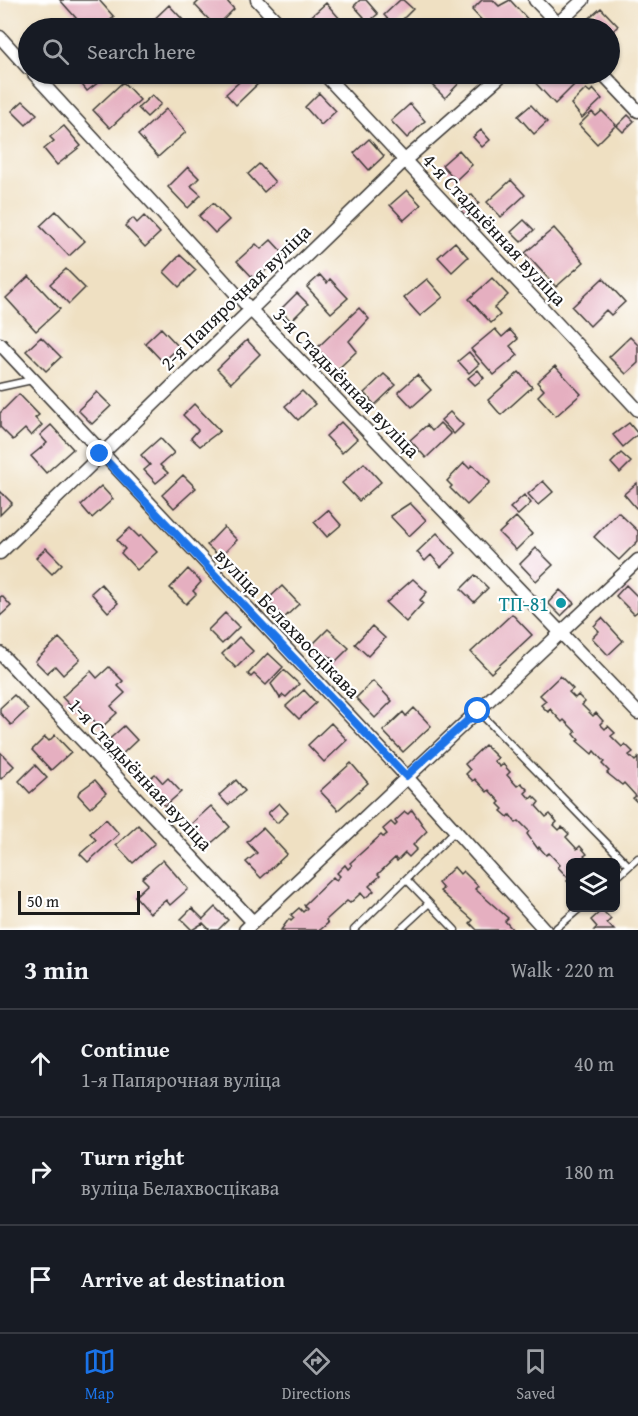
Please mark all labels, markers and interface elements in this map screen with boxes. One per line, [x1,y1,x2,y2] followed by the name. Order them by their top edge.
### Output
[18,18,620,84] search box
[39,35,72,68] icon: search
[87,35,196,67] text: Search here
[416,146,574,312] street label: 4-я Стадыённая вуліца
[153,217,317,377] street label: 2-я Папярочная вуліца
[267,300,427,464] street label: 3-я Стадыённая вуліца
[86,440,112,466] route end
[209,542,368,705] street label: вуліца Белахвосцікава
[499,589,549,618] place label: ТП-81
[554,596,568,610] marker: ТП-81
[62,691,220,857] street label: 1-я Стадыённая вуліца
[464,697,490,723] route start
[566,858,620,912] map controls
[566,858,620,912] button: layers
[18,888,140,916] scale bar
[27,889,59,913] text: 50 m
[24,950,89,989] text: 3 min
[511,955,614,984] text: Walk · 220 m
[81,1033,170,1065] text: Continue
[24,1047,57,1080] icon: ahead
[574,1049,614,1078] text: 40 m
[81,1065,281,1094] text: 1-я Папярочная вуліца
[81,1141,184,1173] text: Turn right
[24,1155,57,1188] icon: right
[564,1157,614,1186] text: 180 m
[81,1173,279,1202] text: вуліца Белахвосцікава
[24,1263,57,1296] icon: arrive
[81,1263,285,1295] text: Arrive at destination
[83,1345,116,1405] tab: Map
[282,1345,351,1405] tab: Directions
[516,1345,555,1405] tab: Saved

